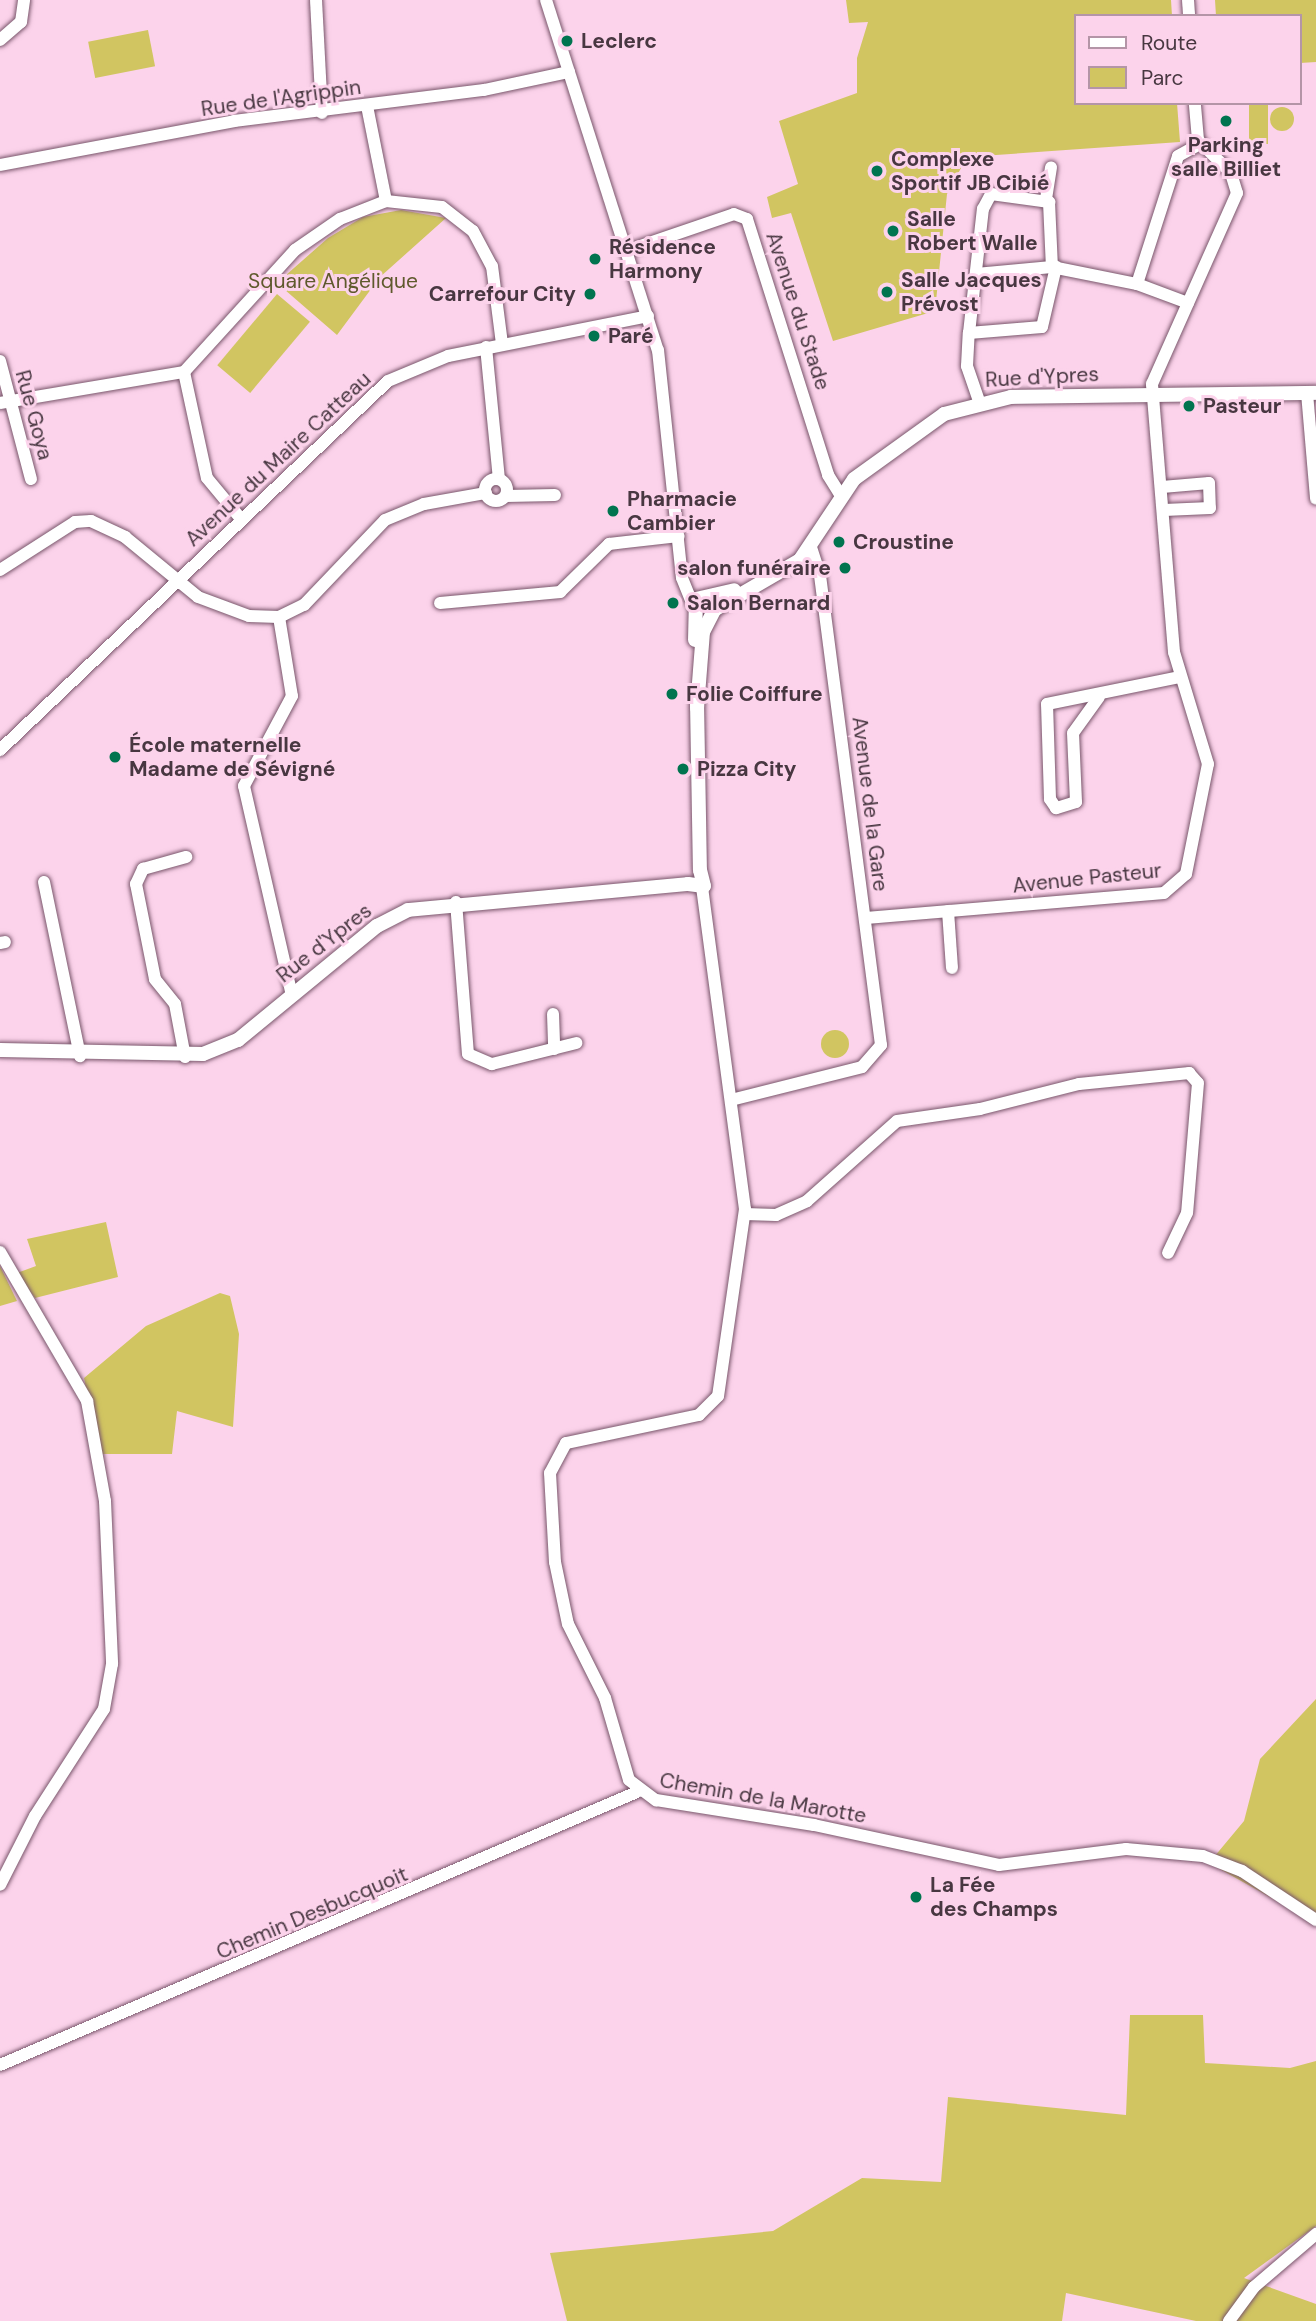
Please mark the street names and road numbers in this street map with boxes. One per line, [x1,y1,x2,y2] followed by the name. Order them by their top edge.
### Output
[199,74,363,122] street label: Rue de l'Agrippin
[761,229,835,393] street label: Avenue du Stade
[985,361,1099,393] street label: Rue d'Ypres
[180,366,376,552] street label: Avenue du Maire Catteau
[10,367,58,463] street label: Rue Goya
[847,715,893,893] street label: Avenue de la Gare
[1011,858,1163,898] street label: Avenue Pasteur
[271,898,377,988] street label: Rue d'Ypres
[658,1767,868,1829] street label: Chemin de la Marotte
[213,1861,411,1965] street label: Chemin Desbucquoit

